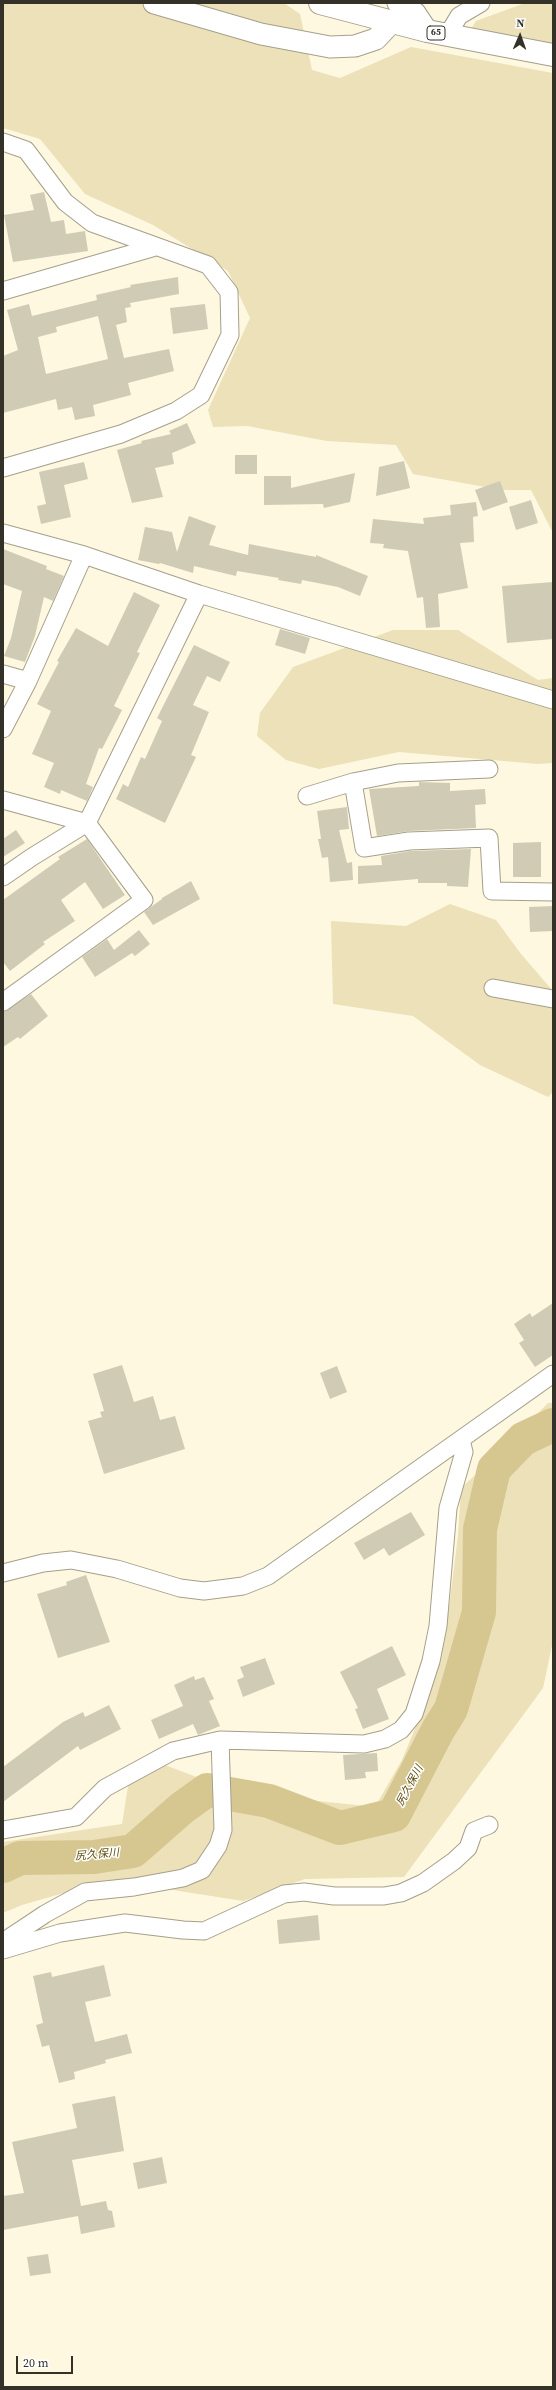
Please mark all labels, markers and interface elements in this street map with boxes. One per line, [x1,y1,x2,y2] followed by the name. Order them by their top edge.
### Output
[500,16,540,56] north arrow
[516,16,525,31] text: N
[427,26,445,40] road number: 65
[394,1763,426,1809] water label: 尻久保川
[75,1847,119,1863] water label: 尻久保川
[18,2348,75,2374] scale bar
[23,2355,49,2371] text: 20 m

